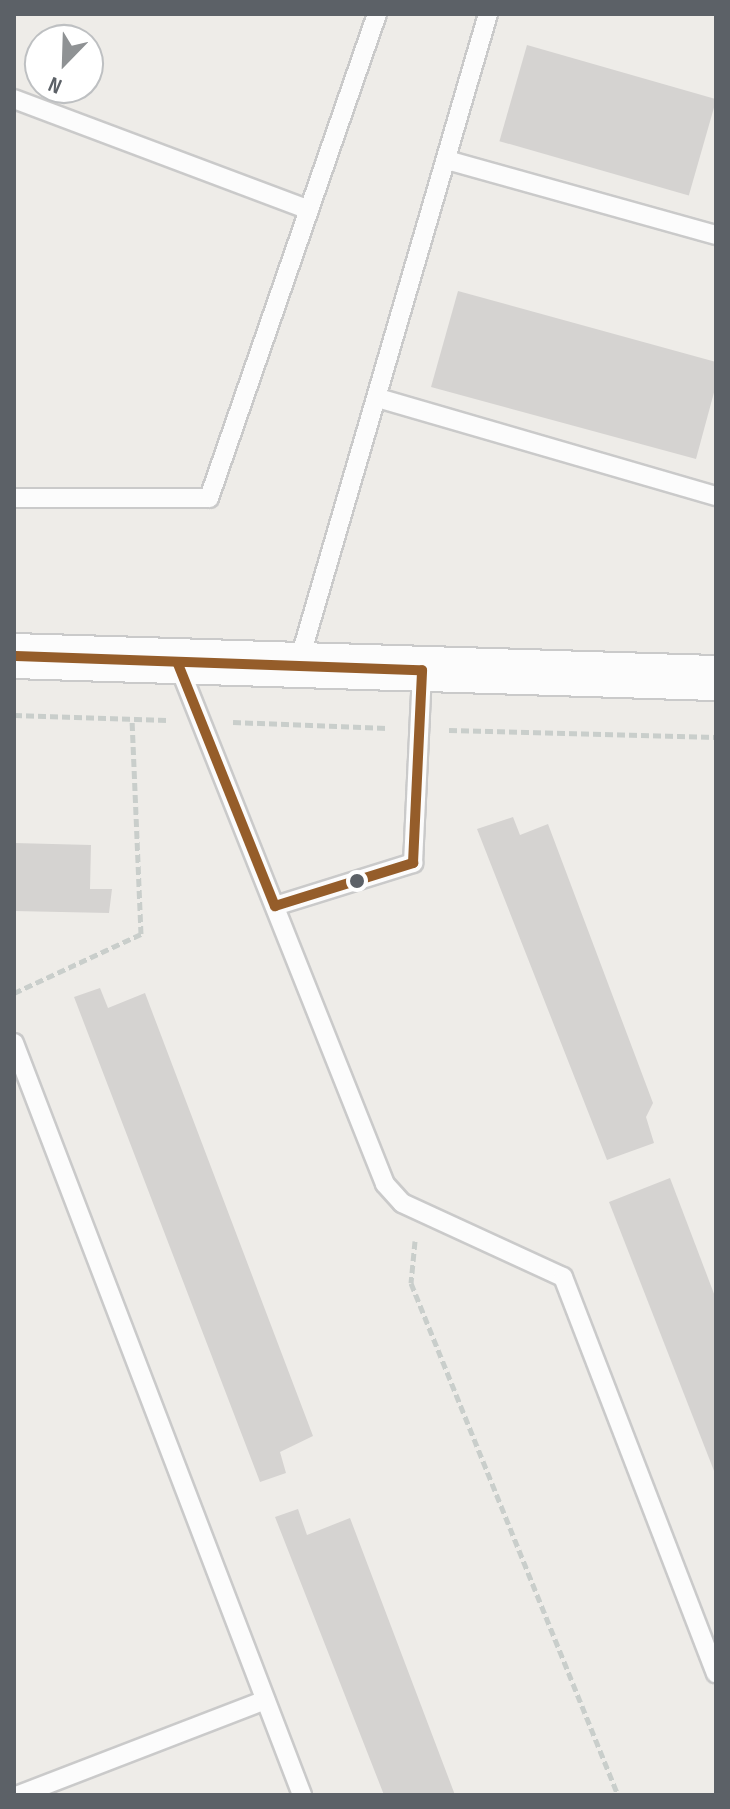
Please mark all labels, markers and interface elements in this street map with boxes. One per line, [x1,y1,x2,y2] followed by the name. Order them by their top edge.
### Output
[24,24,104,104] north arrow
[45,70,66,99] text: N
[349,873,365,889] unlabelled marker

